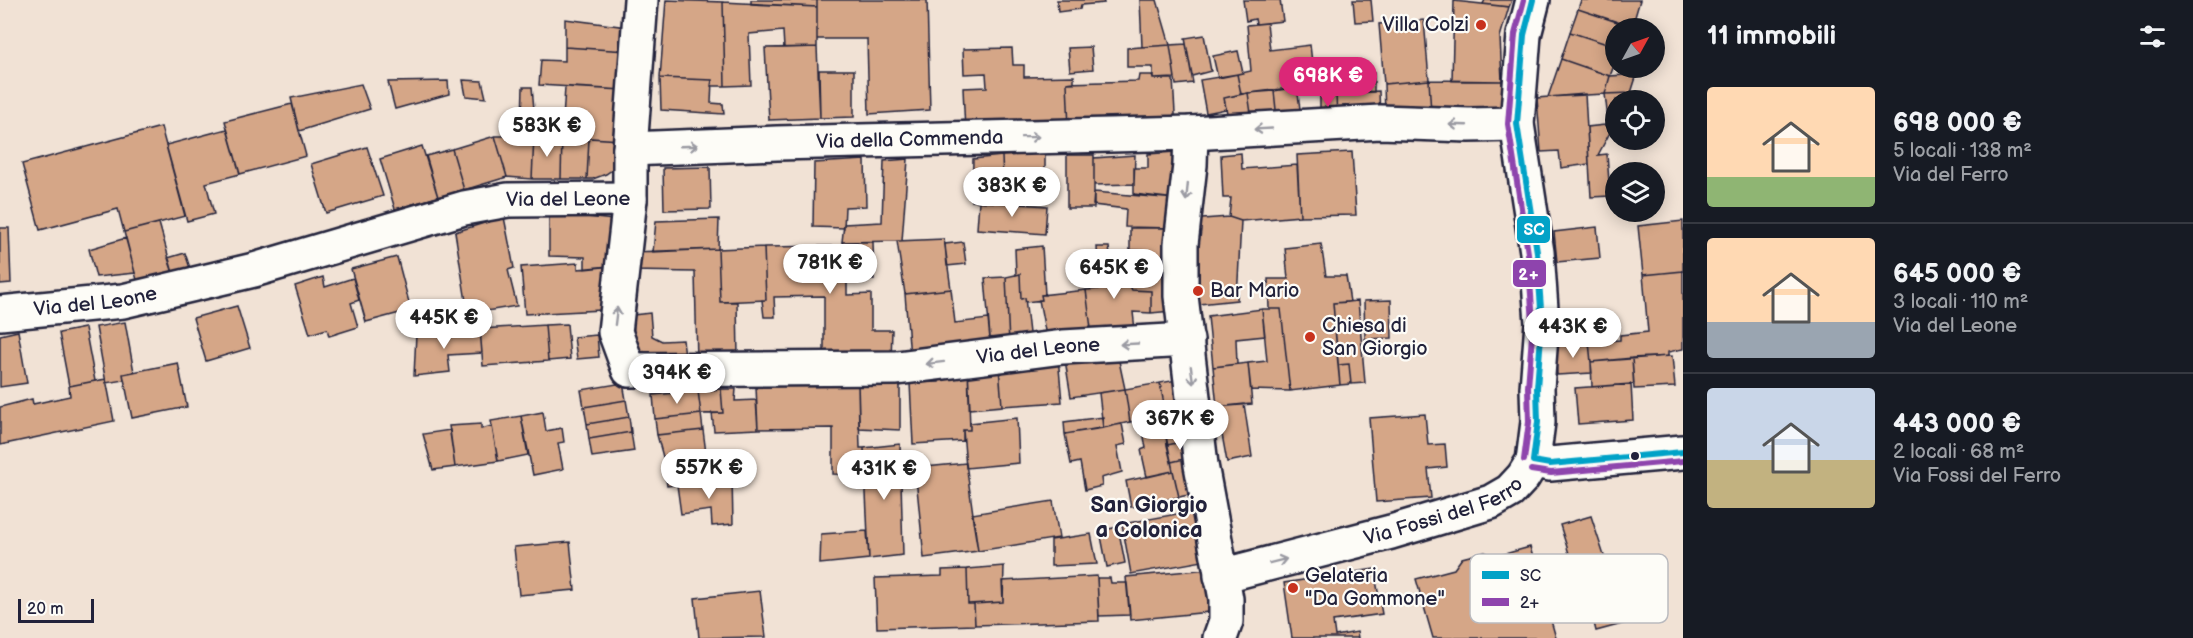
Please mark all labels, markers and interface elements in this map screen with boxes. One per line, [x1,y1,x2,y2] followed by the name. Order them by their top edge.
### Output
[1382,13,1469,37] place label: Villa Colzi
[1474,18,1488,32] marker: Villa Colzi
[1605,18,1665,78] north arrow
[1605,18,1665,222] map controls
[2136,20,2169,53] icon: filters
[1707,21,1836,52] text: 11 immobili
[1279,57,1377,108] pin: 698K €
[1293,64,1363,88] text: 698K €
[1605,90,1665,150] button: locate
[498,107,596,158] pin: 583K €
[1893,108,2022,139] text: 698 000 €
[1755,111,1827,183] icon: home
[512,114,582,138] text: 583K €
[1449,119,1469,131] one-way arrow
[1254,124,1274,135] one-way arrow
[816,126,1004,154] street label: Via della Commenda
[1020,131,1040,143] one-way arrow
[1893,139,2032,163] text: 5 locali · 138 m²
[678,141,698,152] one-way arrow
[1605,162,1665,222] button: layers
[1893,163,2009,187] text: Via del Ferro
[963,167,1061,218] pin: 383K €
[977,174,1047,198] text: 383K €
[1181,181,1192,201] one-way arrow
[506,187,630,212] street label: Via del Leone
[1516,215,1551,244] line badge: SC
[1523,221,1545,240] text: SC
[781,244,879,295] pin: 781K €
[1065,249,1163,300] pin: 645K €
[797,251,863,275] text: 781K €
[1079,256,1149,280] text: 645K €
[1512,259,1547,288] line badge: 2+
[1893,259,2021,290] text: 645 000 €
[1755,262,1827,334] icon: home
[1518,266,1540,285] text: 2+
[1210,279,1299,303] place label: Bar Mario
[33,281,160,322] street label: Via del Leone
[1191,284,1205,298] marker: Bar Mario
[1893,290,2028,314] text: 3 locali · 110 m²
[395,299,493,350] pin: 445K €
[409,306,479,330] text: 445K €
[611,307,622,326] one-way arrow
[1524,308,1622,359] pin: 443K €
[1322,314,1428,361] place label: Chiesa di San Giorgio
[1893,314,2017,338] text: Via del Leone
[1538,315,1608,339] text: 443K €
[1303,330,1317,344] marker: Chiesa di San Giorgio
[975,333,1101,370] street label: Via del Leone
[1119,339,1139,350] one-way arrow
[628,354,726,405] pin: 394K €
[925,358,945,369] one-way arrow
[642,361,712,385] text: 394K €
[1186,364,1197,384] one-way arrow
[1131,400,1229,451] pin: 367K €
[1146,407,1214,431] text: 367K €
[1893,409,2021,440] text: 443 000 €
[1755,412,1827,484] icon: home
[1893,440,2024,464] text: 2 locali · 68 m²
[660,449,758,500] pin: 557K €
[835,450,933,501] pin: 431K €
[1629,450,1641,462] unlabelled marker
[675,456,743,480] text: 557K €
[851,457,917,481] text: 431K €
[1893,464,2061,488] text: Via Fossi del Ferro
[1361,472,1528,551] street label: Via Fossi del Ferro
[1091,492,1207,544] district label: San Giorgio a Colonica
[1470,554,1668,623] legend
[1268,555,1287,567] one-way arrow
[1305,564,1445,611] place label: Gelateria "Da Gommone"
[1520,567,1541,586] text: SC
[1286,581,1300,595] marker: Gelateria "Da Gommone"
[1520,594,1540,613] text: 2+
[18,596,94,624] scale bar
[27,600,63,619] text: 20 m

